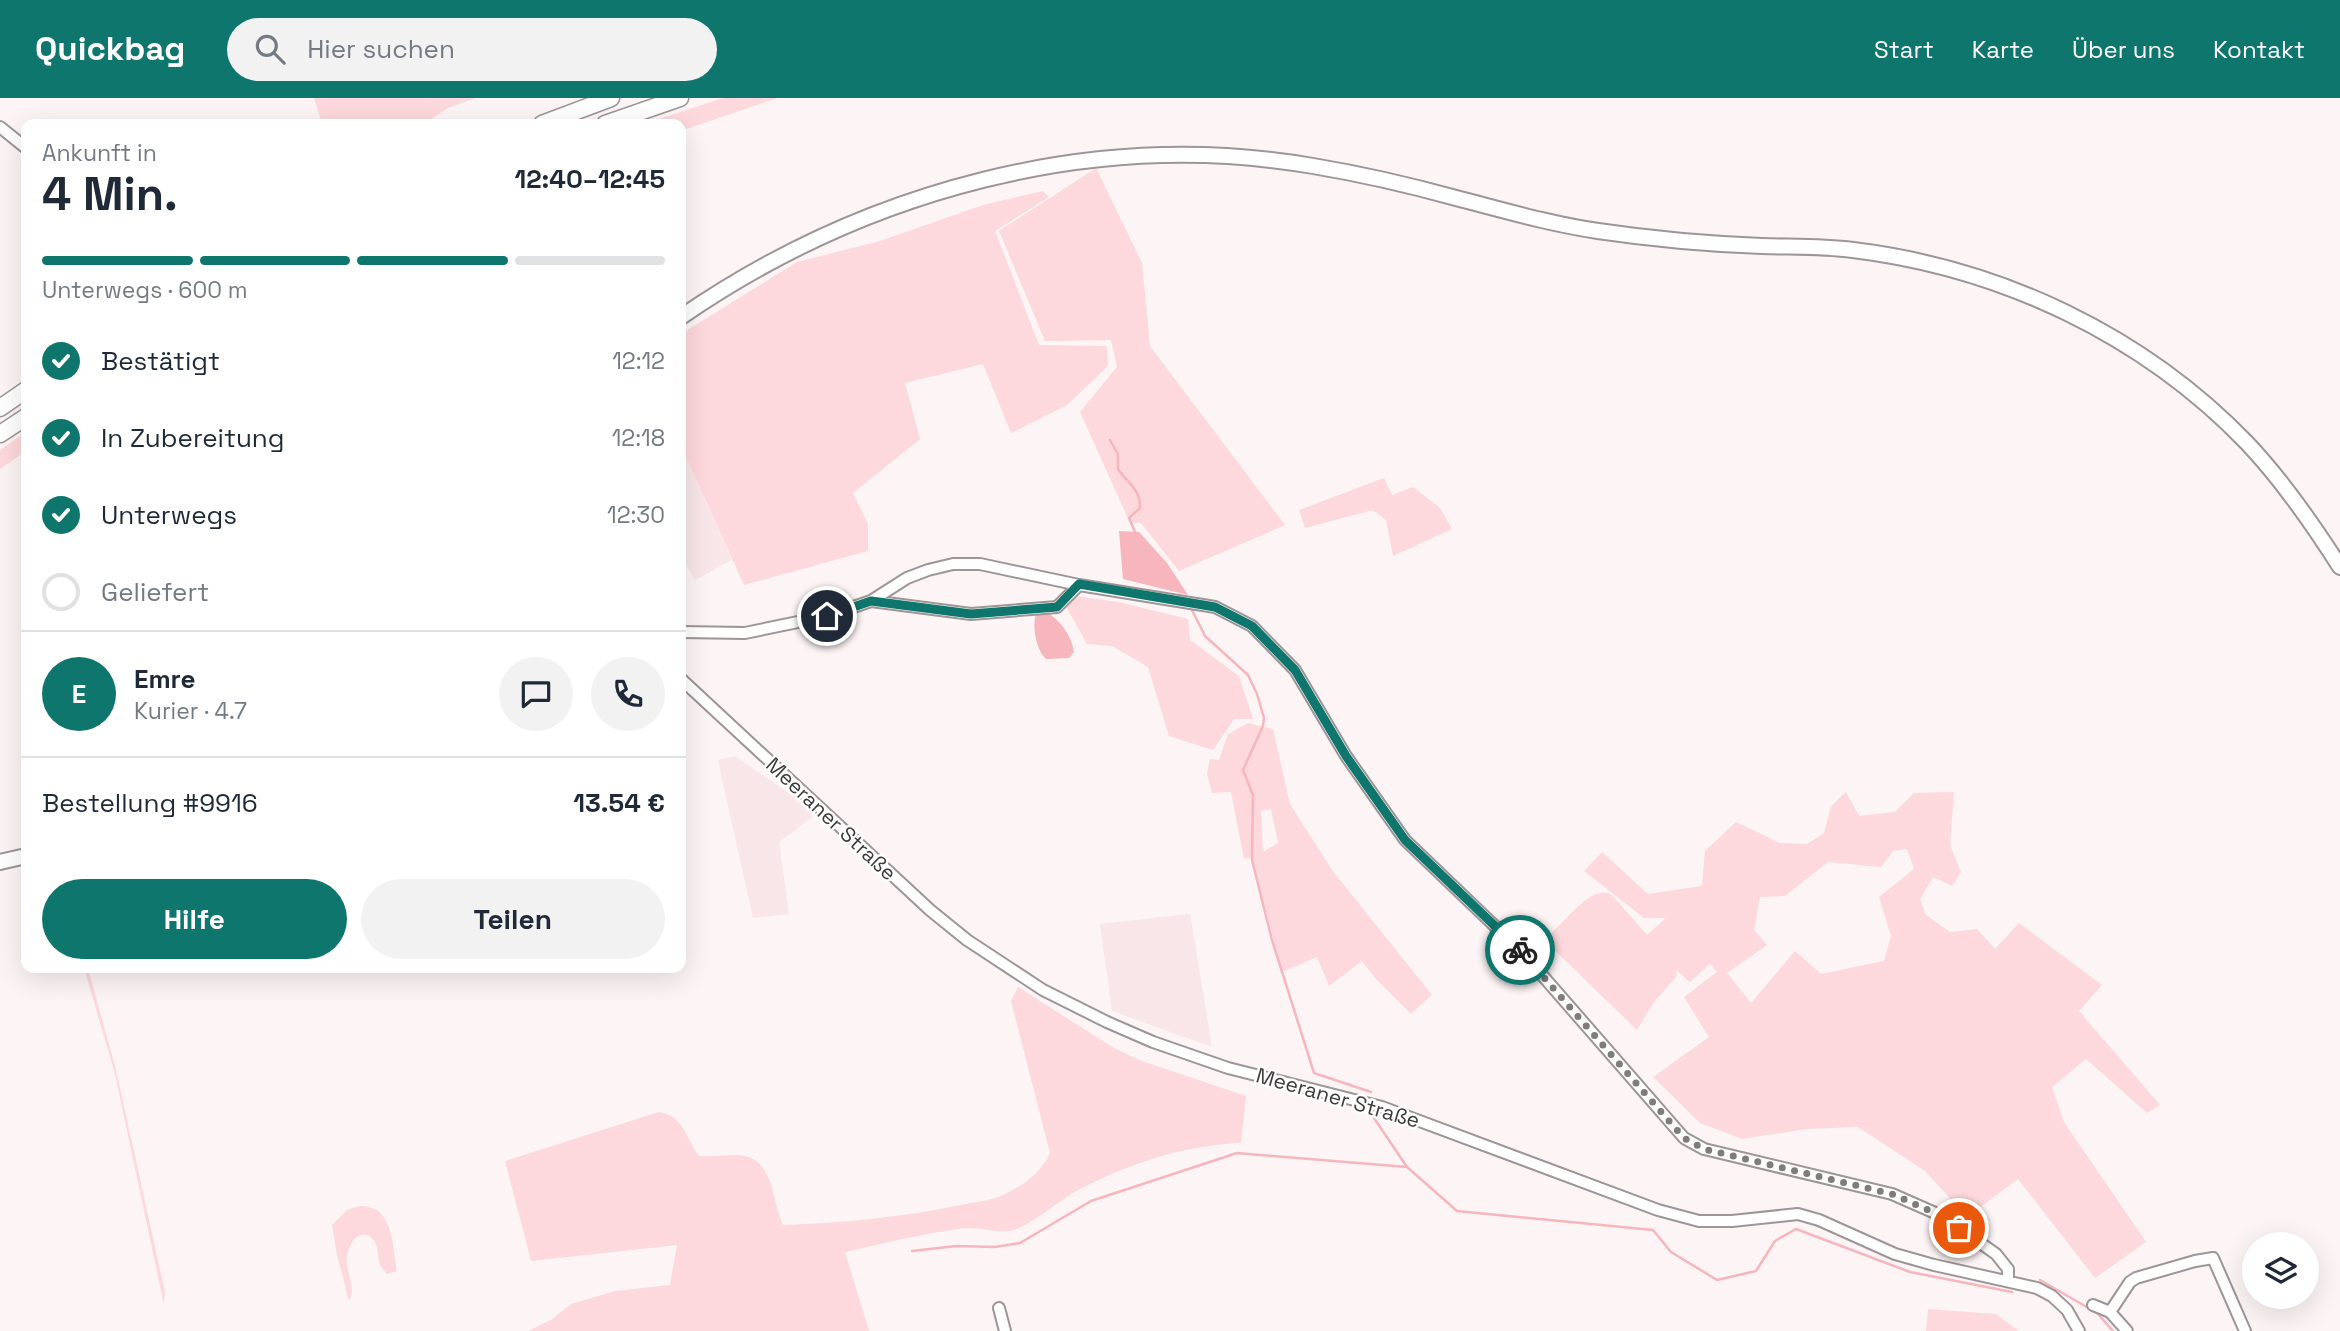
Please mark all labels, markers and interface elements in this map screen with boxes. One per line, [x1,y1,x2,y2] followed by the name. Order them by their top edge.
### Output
[227,18,717,81] search box
[35,28,185,70] text: Quickbag
[251,30,289,68] icon: search
[307,32,455,66] text: Hier suchen
[1874,34,1934,65] text: Start
[1972,34,2034,65] text: Karte
[2072,34,2175,65] text: Über uns
[2213,34,2305,65] text: Kontakt
[42,138,157,168] text: Ankunft in
[514,162,665,196] text: 12:40–12:45
[42,165,178,223] text: 4 Min.
[42,275,248,305] text: Unterwegs · 600 m
[42,342,80,380] icon: check
[101,344,220,378] text: Bestätigt
[612,346,665,376] text: 12:12
[42,419,80,457] icon: check
[101,421,285,455] text: In Zubereitung
[612,423,665,453] text: 12:18
[42,496,80,534] icon: check
[101,498,237,532] text: Unterwegs
[607,500,665,530] text: 12:30
[101,575,209,609] text: Geliefert
[797,586,857,646] pin
[808,597,846,635] icon: home
[499,657,573,731] button: chat
[591,657,665,731] button: phone
[134,662,195,696] text: Emre
[72,677,86,711] text: E
[134,696,247,726] text: Kurier · 4.7
[760,751,902,886] street label: Meeraner Straße
[42,786,258,820] text: Bestellung #9916
[573,786,665,820] text: 13.54 €
[42,879,347,959] button: Hilfe
[361,879,665,959] button: Teilen
[1485,915,1555,985] courier
[1501,931,1539,969] icon: bike
[1253,1061,1423,1134] street label: Meeraner Straße
[1929,1198,1989,1258] pin
[1940,1209,1978,1247] icon: bag
[2242,1232,2319,1309] map controls
[2242,1232,2319,1309] button: layers

